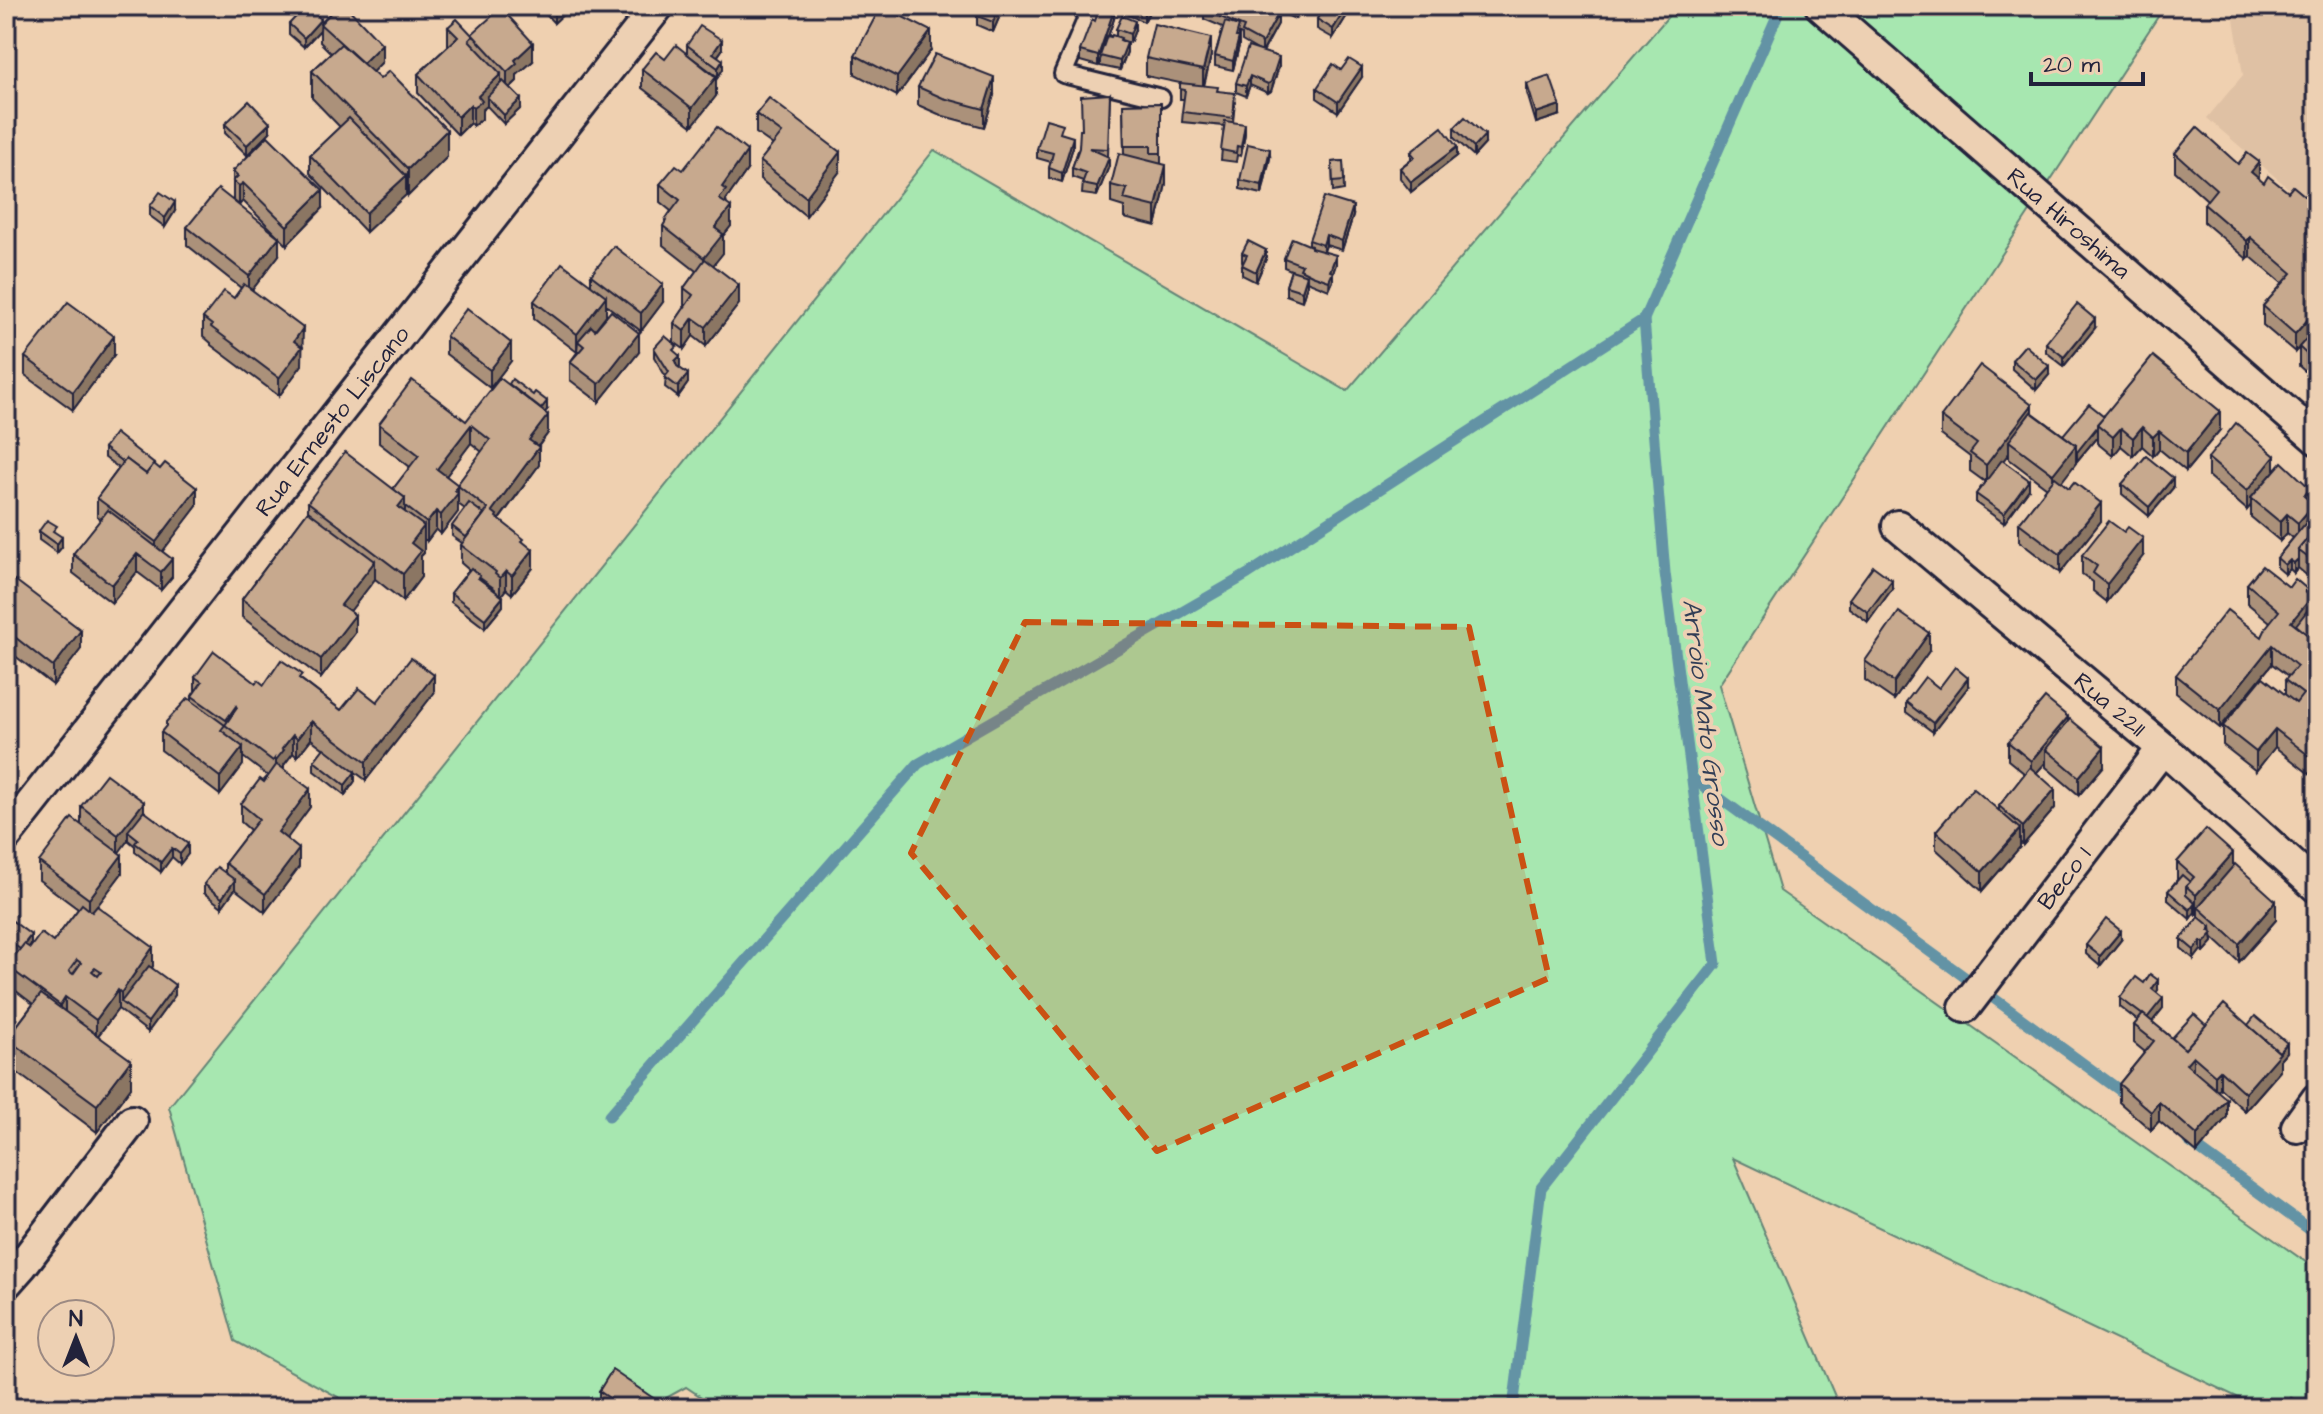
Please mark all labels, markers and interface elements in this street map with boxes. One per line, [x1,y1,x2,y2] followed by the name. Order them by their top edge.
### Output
[2031,36,2143,86] scale bar
[2043,48,2100,82] text: 20 m
[1999,160,2138,287] street label: Rua Hiroshima
[247,319,418,524] street label: Rua Ernesto Liscano
[1673,597,1739,849] water label: Arroio Mato Grosso
[2066,665,2153,745] street label: Rua 2211
[2030,840,2100,917] street label: Beco 1
[36,1298,116,1378] north arrow
[69,1304,83,1335] text: N

